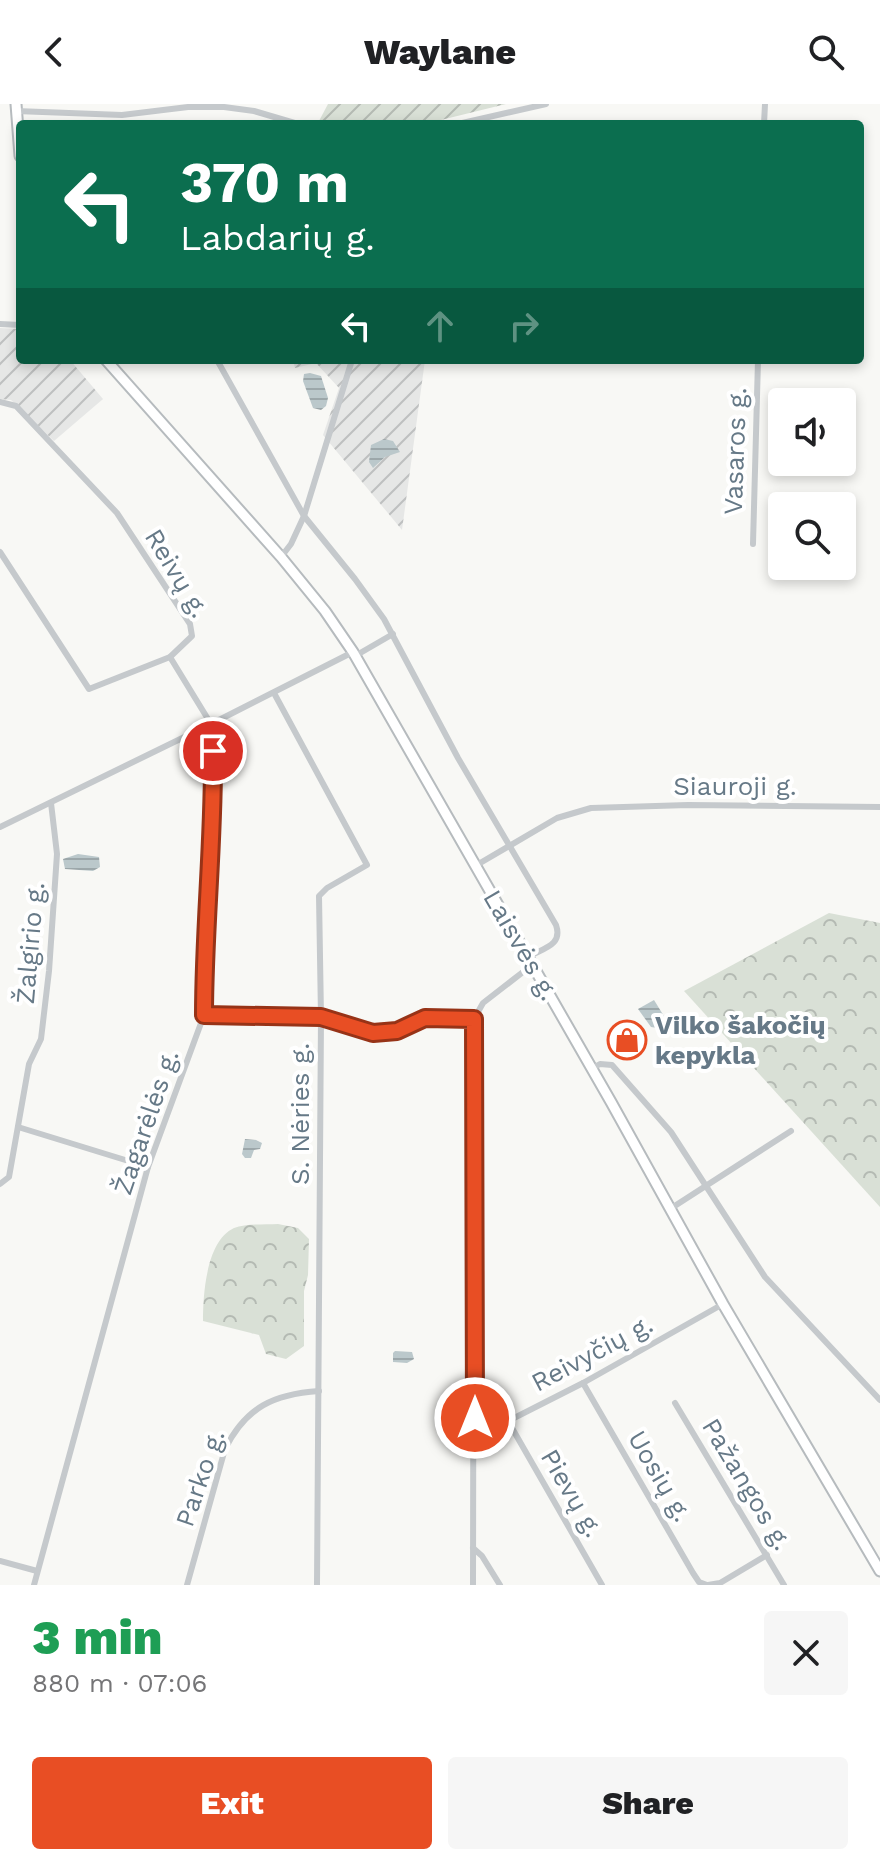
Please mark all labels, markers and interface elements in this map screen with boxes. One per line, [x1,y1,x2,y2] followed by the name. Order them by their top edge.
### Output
[32,30,76,74] icon: back
[804,30,848,74] icon: search
[364,31,516,73] text: Waylane
[180,150,349,216] text: 370 m
[48,152,152,256] icon: left
[180,217,375,259] text: Labdarių g.
[334,304,378,348] icon: left
[418,304,462,348] icon: ahead
[502,304,546,348] icon: right
[718,387,752,515] street label: Vasaros g.
[768,388,856,580] map controls
[768,388,856,476] button: sound
[768,492,856,580] button: search
[139,523,215,623] street label: Reivų g.
[179,717,247,785] pin
[191,729,235,773] icon: arrive
[673,771,797,801] street label: Siauroji g.
[10,881,50,1005] street label: Žalgirio g.
[477,885,565,1005] street label: Laisvės g.
[655,1010,826,1070] place label: Vilko šakočių kepykla
[606,1019,648,1061] shop icon: Vilko šakočių kepykla
[285,1043,315,1185] street label: S. Nėries g.
[107,1046,185,1198] street label: Žagarėlės g.
[526,1309,658,1397] street label: Reivyčių g.
[433,1376,517,1460] position arrow
[696,1413,798,1555] street label: Pažangos g.
[622,1425,698,1527] street label: Uosių g.
[169,1426,231,1530] street label: Parko g.
[535,1444,609,1542] street label: Pievų g.
[32,1609,163,1666] text: 3 min
[764,1611,848,1695] button: close
[32,1668,207,1698] text: 880 m · 07:06
[32,1757,432,1849] button: Exit
[448,1757,848,1849] button: Share

